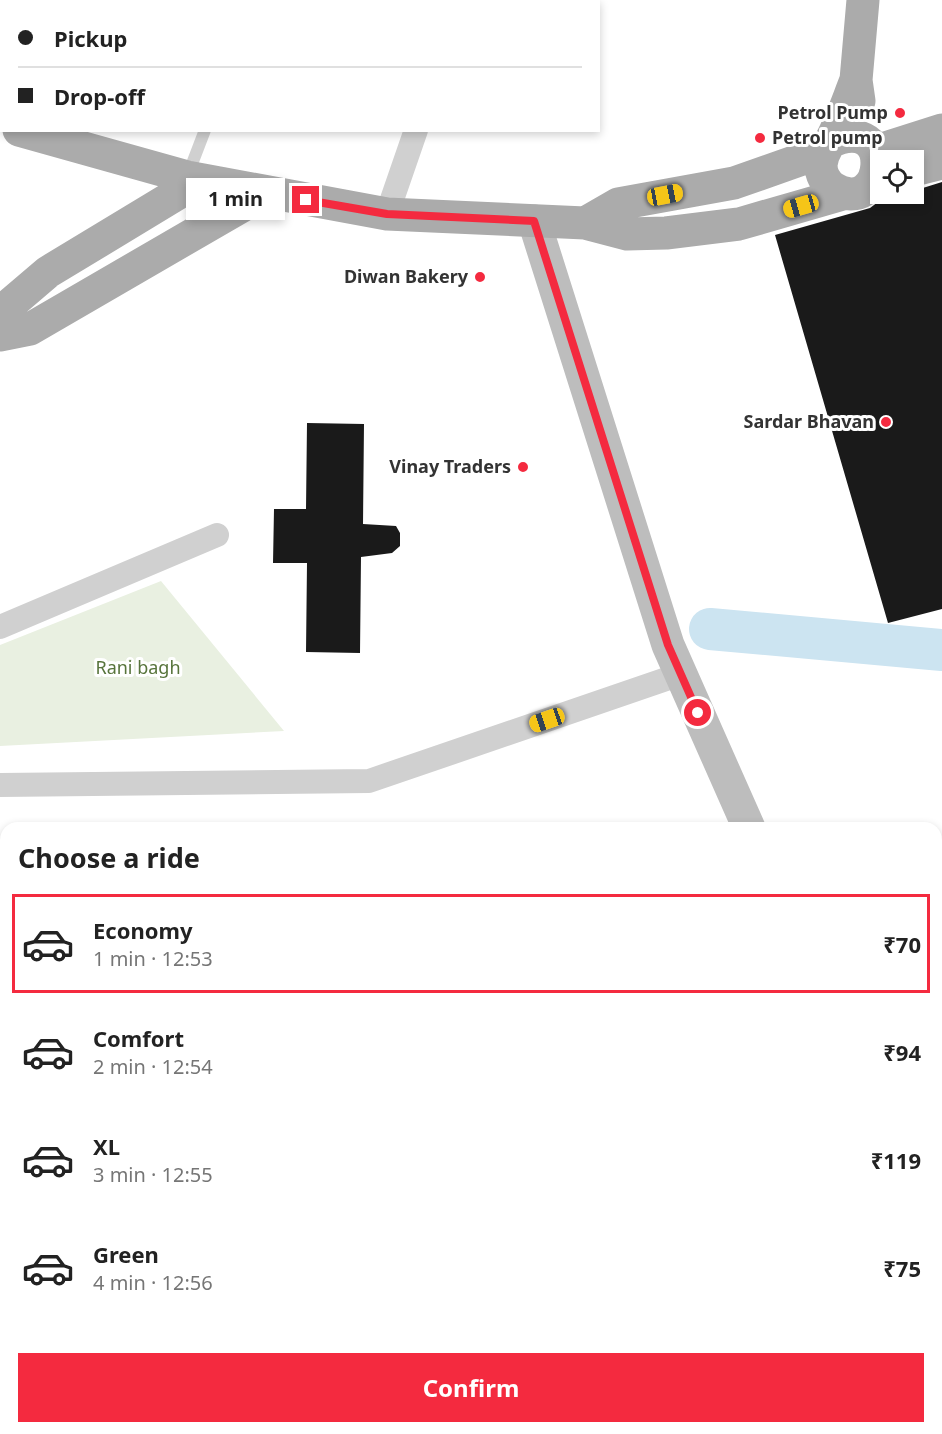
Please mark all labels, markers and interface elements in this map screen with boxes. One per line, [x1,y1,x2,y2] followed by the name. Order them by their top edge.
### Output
[54,23,127,53] text: Pickup
[54,81,145,111] text: Drop-off
[777,100,888,124] place label: Petrol Pump
[893,106,907,120] marker: Petrol Pump
[772,125,883,149] place label: Petrol pump
[753,131,767,145] marker: Petrol pump
[870,150,924,204] map controls
[870,150,924,204] button: locate
[186,179,285,221] callout: 1 min
[646,183,684,207] car
[208,185,263,212] text: 1 min
[292,186,319,213] route end
[781,192,821,220] car
[344,264,469,288] place label: Diwan Bakery
[473,270,487,284] marker: Diwan Bakery
[744,409,874,433] place label: Sardar Bhavan
[879,415,893,429] marker: Sardar Bhavan
[389,454,511,478] place label: Vinay Traders
[516,460,530,474] marker: Vinay Traders
[95,655,181,679] park label: Rani bagh
[684,699,711,726] route start
[527,706,567,734] car
[18,839,200,876] text: Choose a ride
[93,915,192,945] text: Economy
[21,917,75,971] icon: car
[883,929,921,959] text: ₹70
[93,945,213,972] text: 1 min · 12:53
[93,1023,184,1053] text: Comfort
[21,1025,75,1079] icon: car
[883,1037,921,1067] text: ₹94
[93,1053,213,1080] text: 2 min · 12:54
[93,1131,120,1161] text: XL
[21,1133,75,1187] icon: car
[871,1145,921,1175] text: ₹119
[93,1161,213,1188] text: 3 min · 12:55
[93,1239,159,1269] text: Green
[21,1241,75,1295] icon: car
[883,1253,921,1283] text: ₹75
[93,1269,213,1296] text: 4 min · 12:56
[18,1353,924,1422] button: Confirm

